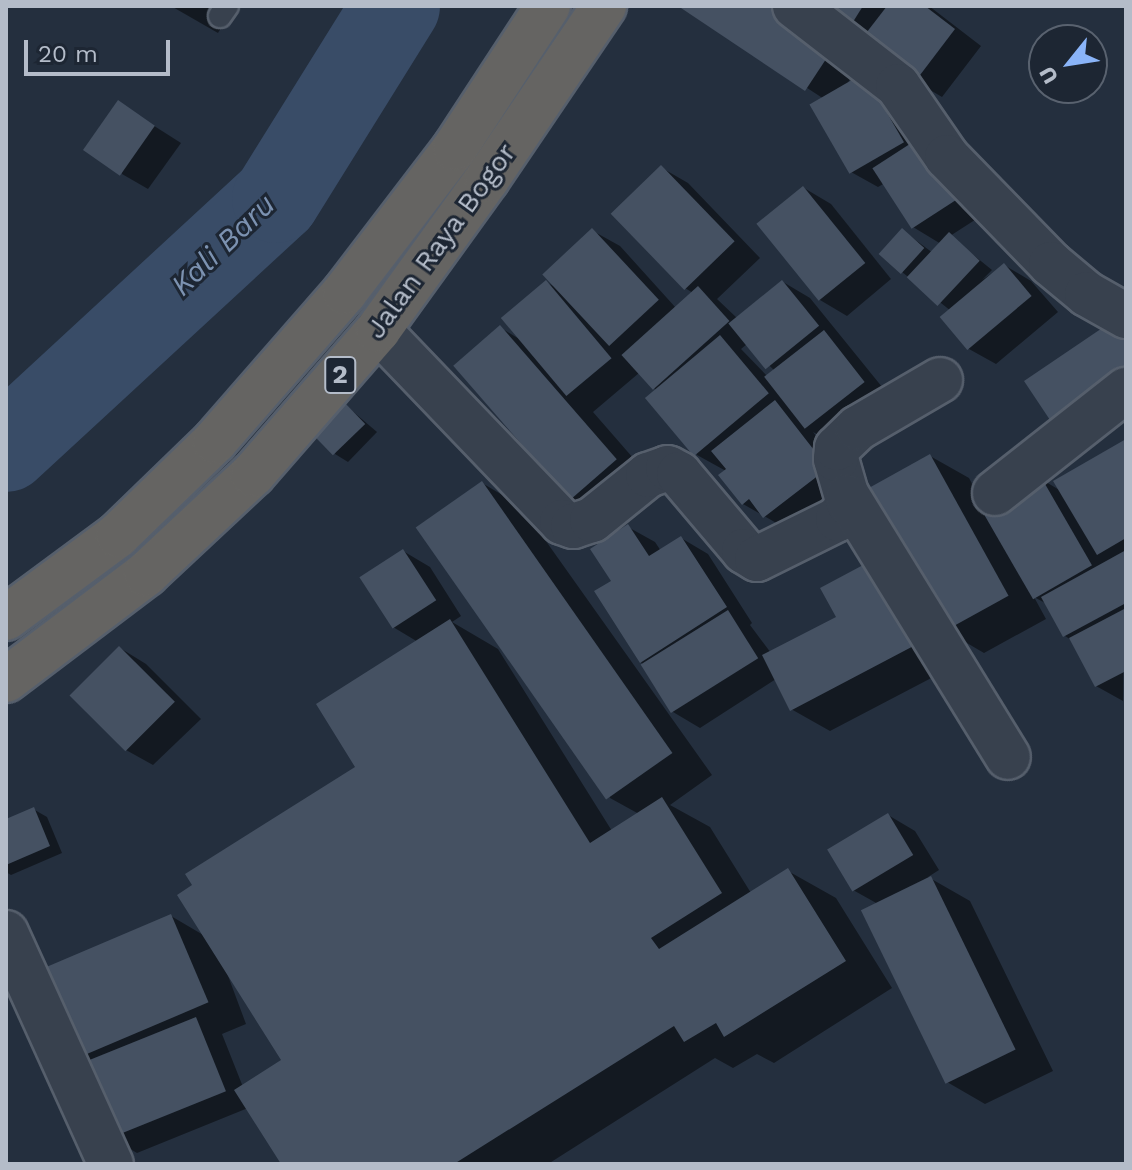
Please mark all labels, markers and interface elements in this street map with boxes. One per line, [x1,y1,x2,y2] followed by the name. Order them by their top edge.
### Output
[28,24,174,74] scale bar
[1028,24,1108,104] north arrow
[38,40,98,68] text: 20 m
[1034,62,1063,88] text: U
[359,137,523,345] street label: Jalan Raya Bogor
[164,187,282,303] water label: Kali Baru
[324,353,356,397] road number: 2

